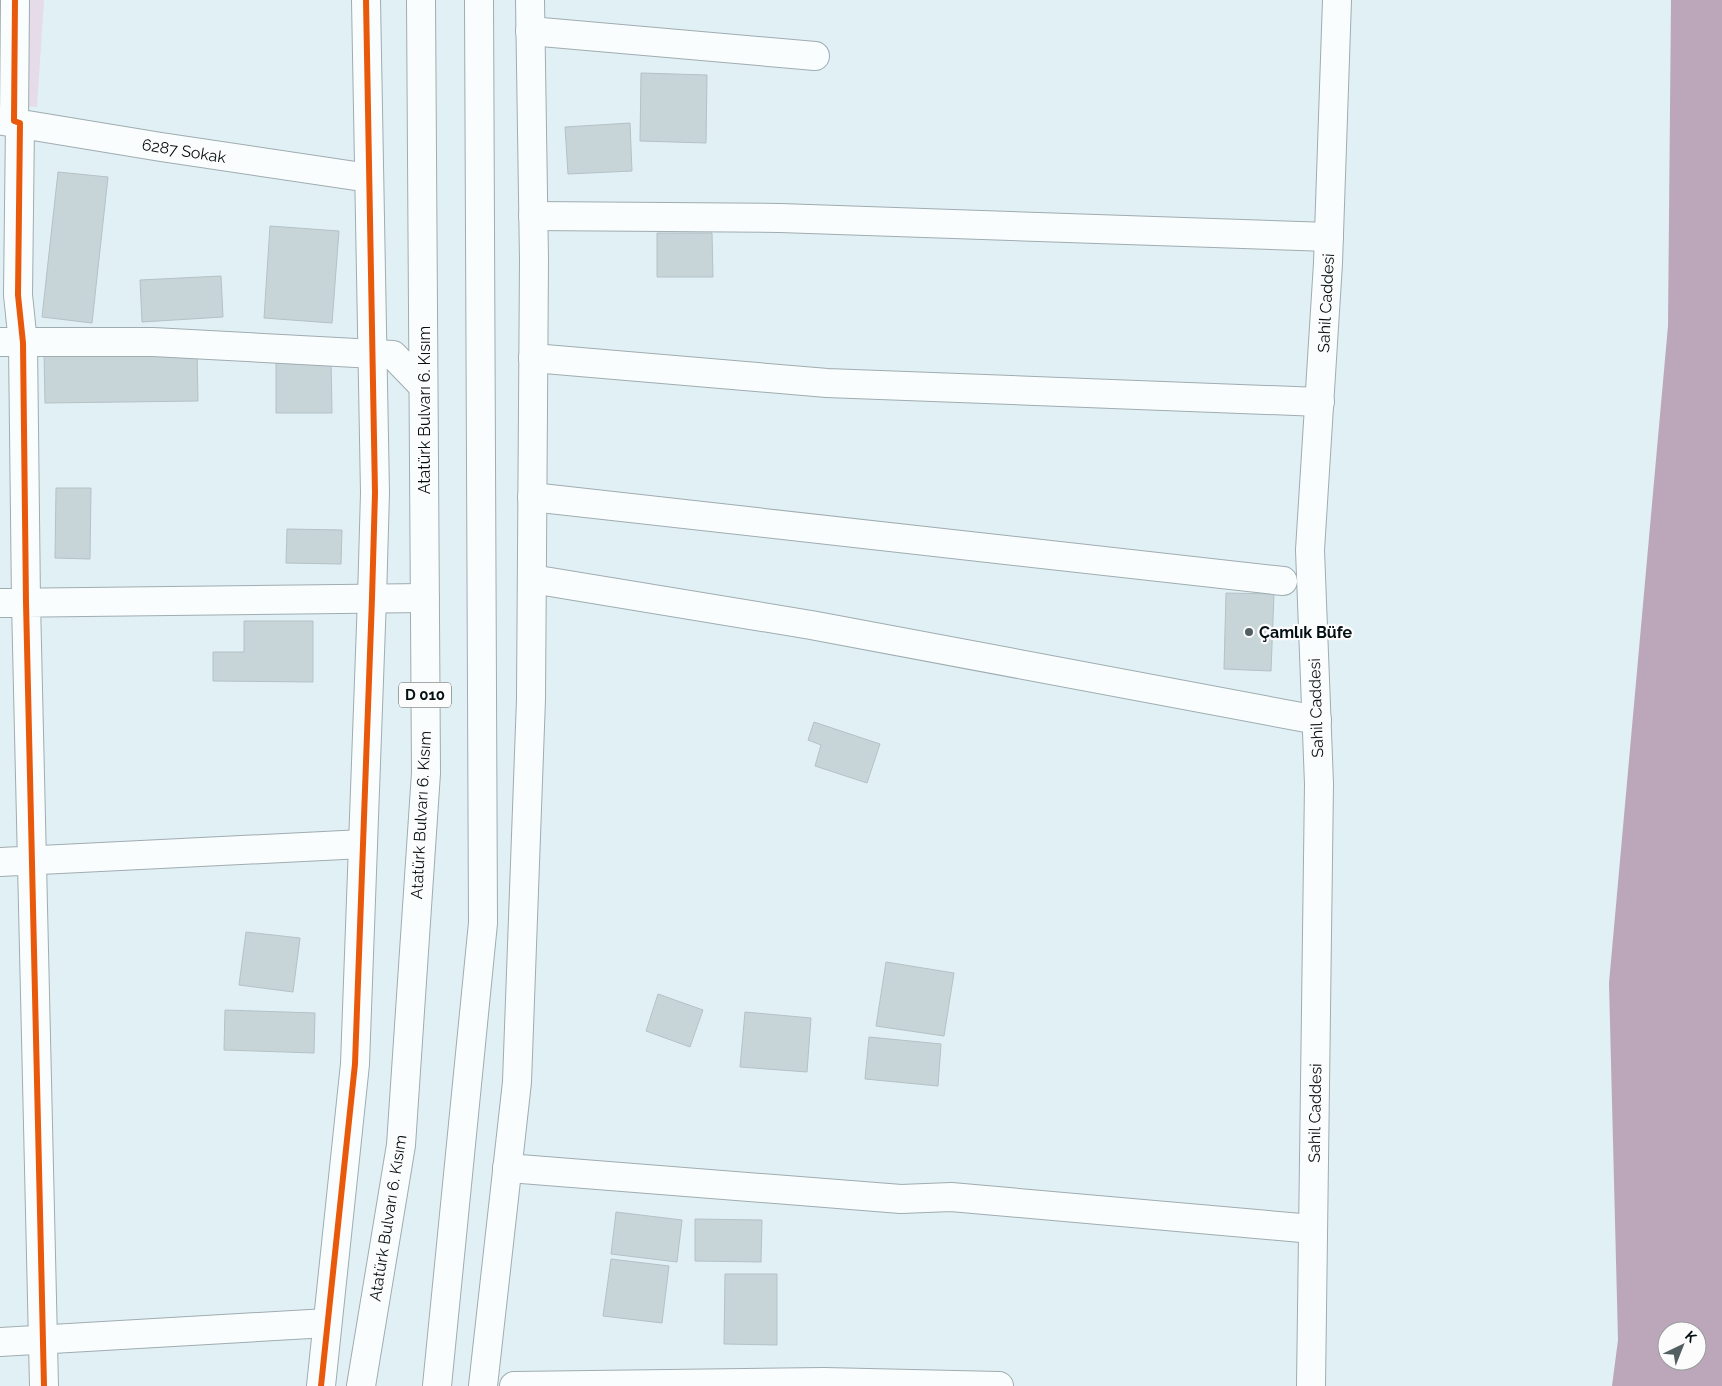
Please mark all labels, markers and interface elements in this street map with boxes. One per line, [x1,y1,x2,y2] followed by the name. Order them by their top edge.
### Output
[141,135,228,167] street label: 6287 Sokak
[1314,253,1338,353] street label: Sahil Caddesi
[415,326,434,494] street label: Atatürk Bulvarı 6. Kısım
[1259,623,1353,642] place label: Çamlık Büfe
[1243,626,1255,638] marker: Çamlık Büfe
[1305,658,1327,758] street label: Sahil Caddesi
[399,682,451,708] road number: D 010
[407,730,435,900] street label: Atatürk Bulvarı 6. Kısım
[1305,1063,1325,1163] street label: Sahil Caddesi
[365,1133,411,1303] street label: Atatürk Bulvarı 6. Kısım
[1657,1321,1707,1371] north arrow
[1682,1327,1700,1346] text: K

